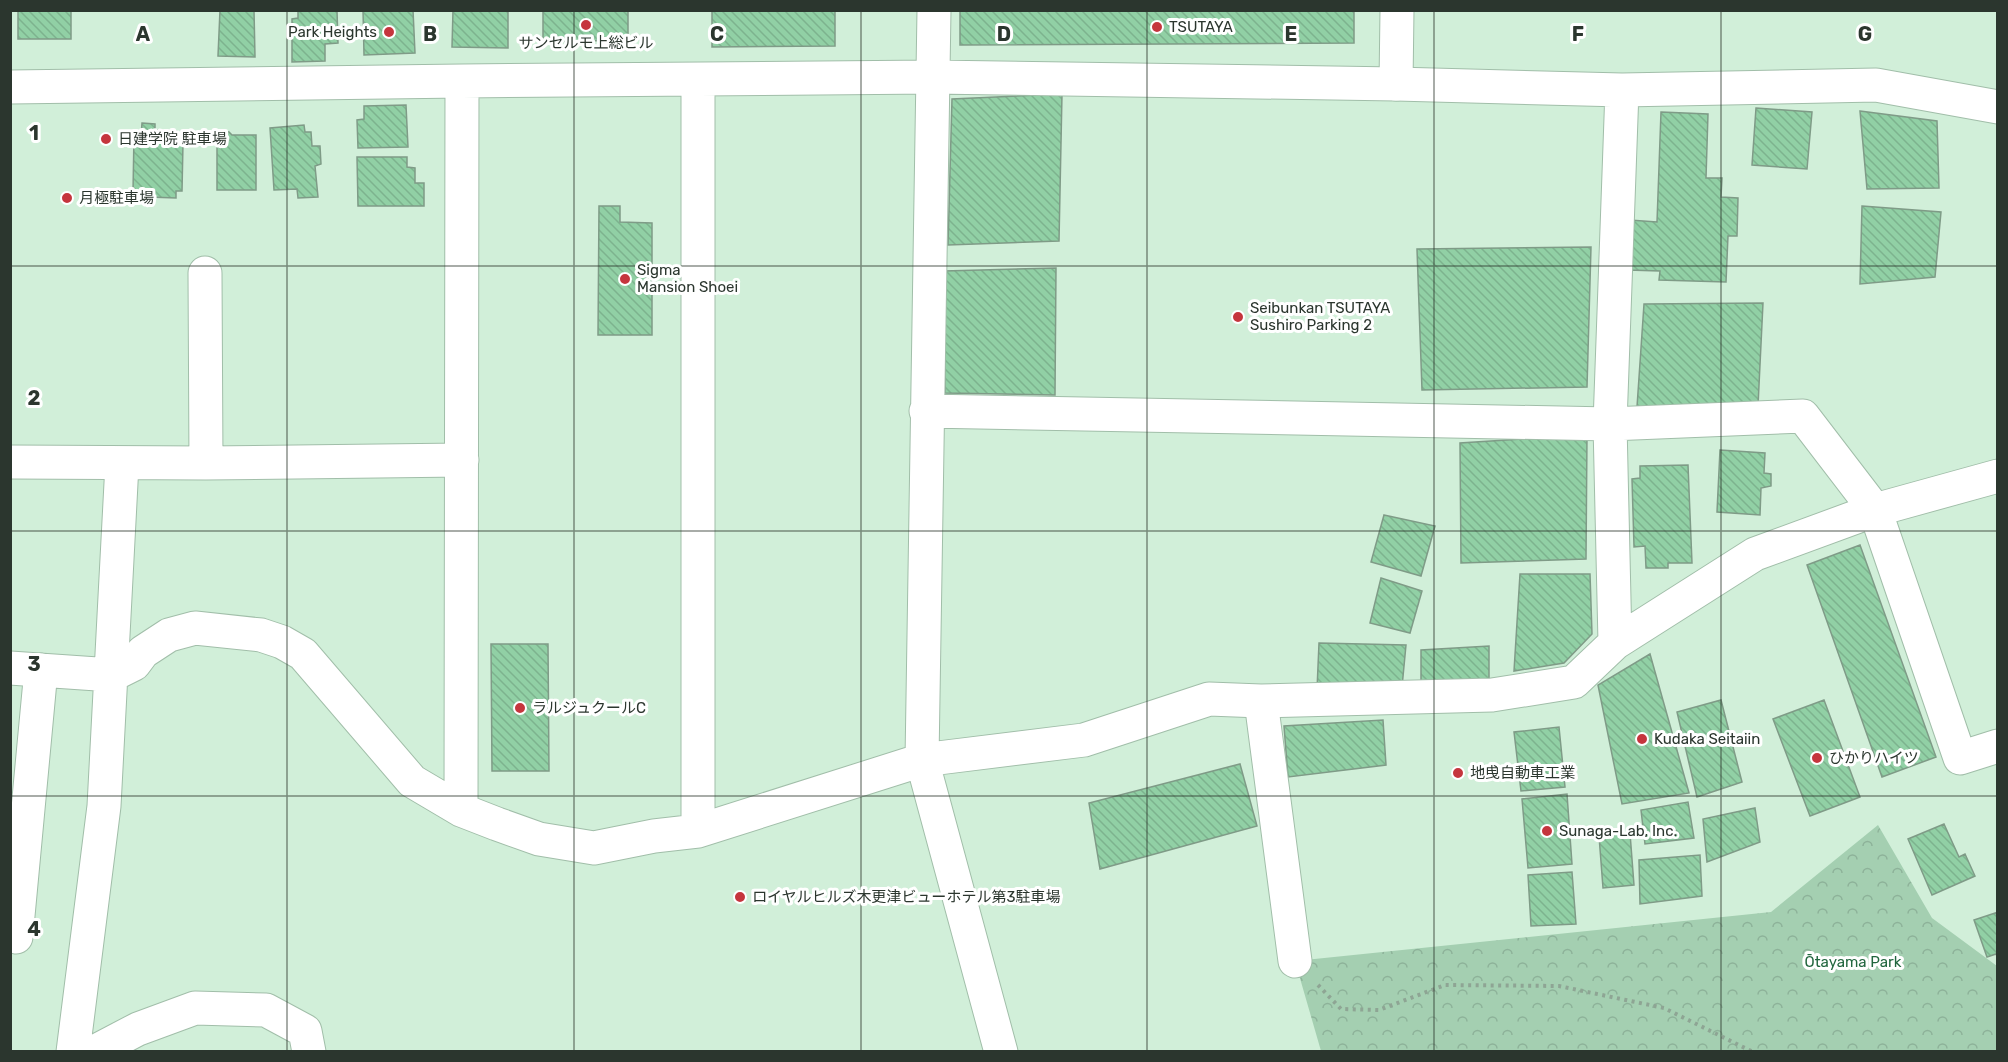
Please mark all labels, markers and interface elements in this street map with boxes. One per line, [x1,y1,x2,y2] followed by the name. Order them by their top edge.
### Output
[579,18,593,32] marker: サンセルモ上総ビル
[1169,18,1233,36] place label: TSUTAYA
[1150,20,1164,34] marker: TSUTAYA
[136,22,151,46] text: A
[423,22,437,46] text: B
[710,22,724,46] text: C
[997,22,1011,46] text: D
[1285,22,1297,46] text: E
[1572,22,1584,46] text: F
[1858,22,1872,46] text: G
[288,23,377,41] place label: Park Heights
[382,25,396,39] marker: Park Heights
[518,34,654,52] place label: サンセルモ上総ビル
[29,121,39,145] text: 1
[118,130,227,148] place label: 日建学院 駐車場
[99,132,113,146] marker: 日建学院 駐車場
[79,189,154,207] place label: 月極駐車場
[60,191,74,205] marker: 月極駐車場
[637,261,738,296] place label: Sigma Mansion Shoei
[618,272,632,286] marker: Sigma Mansion Shoei
[1250,299,1390,334] place label: Seibunkan TSUTAYA Sushiro Parking 2
[1231,310,1245,324] marker: Seibunkan TSUTAYA Sushiro Parking 2
[28,386,41,410] text: 2
[27,652,41,676] text: 3
[532,699,646,717] place label: ラルジュクールC
[513,701,527,715] marker: ラルジュクールC
[1654,730,1760,748] place label: Kudaka Seitaiin
[1635,732,1649,746] marker: Kudaka Seitaiin
[1829,749,1919,767] place label: ひかりハイツ
[1810,751,1824,765] marker: ひかりハイツ
[1470,764,1575,782] place label: 地曵自動車工業
[1451,766,1465,780] marker: 地曵自動車工業
[1559,822,1677,840] place label: Sunaga-Lab, Inc.
[1540,824,1554,838] marker: Sunaga-Lab, Inc.
[752,888,1061,906] place label: ロイヤルヒルズ木更津ビューホテル第3駐車場
[733,890,747,904] marker: ロイヤルヒルズ木更津ビューホテル第3駐車場
[27,917,41,941] text: 4
[1805,953,1902,971] park label: Ōtayama Park

